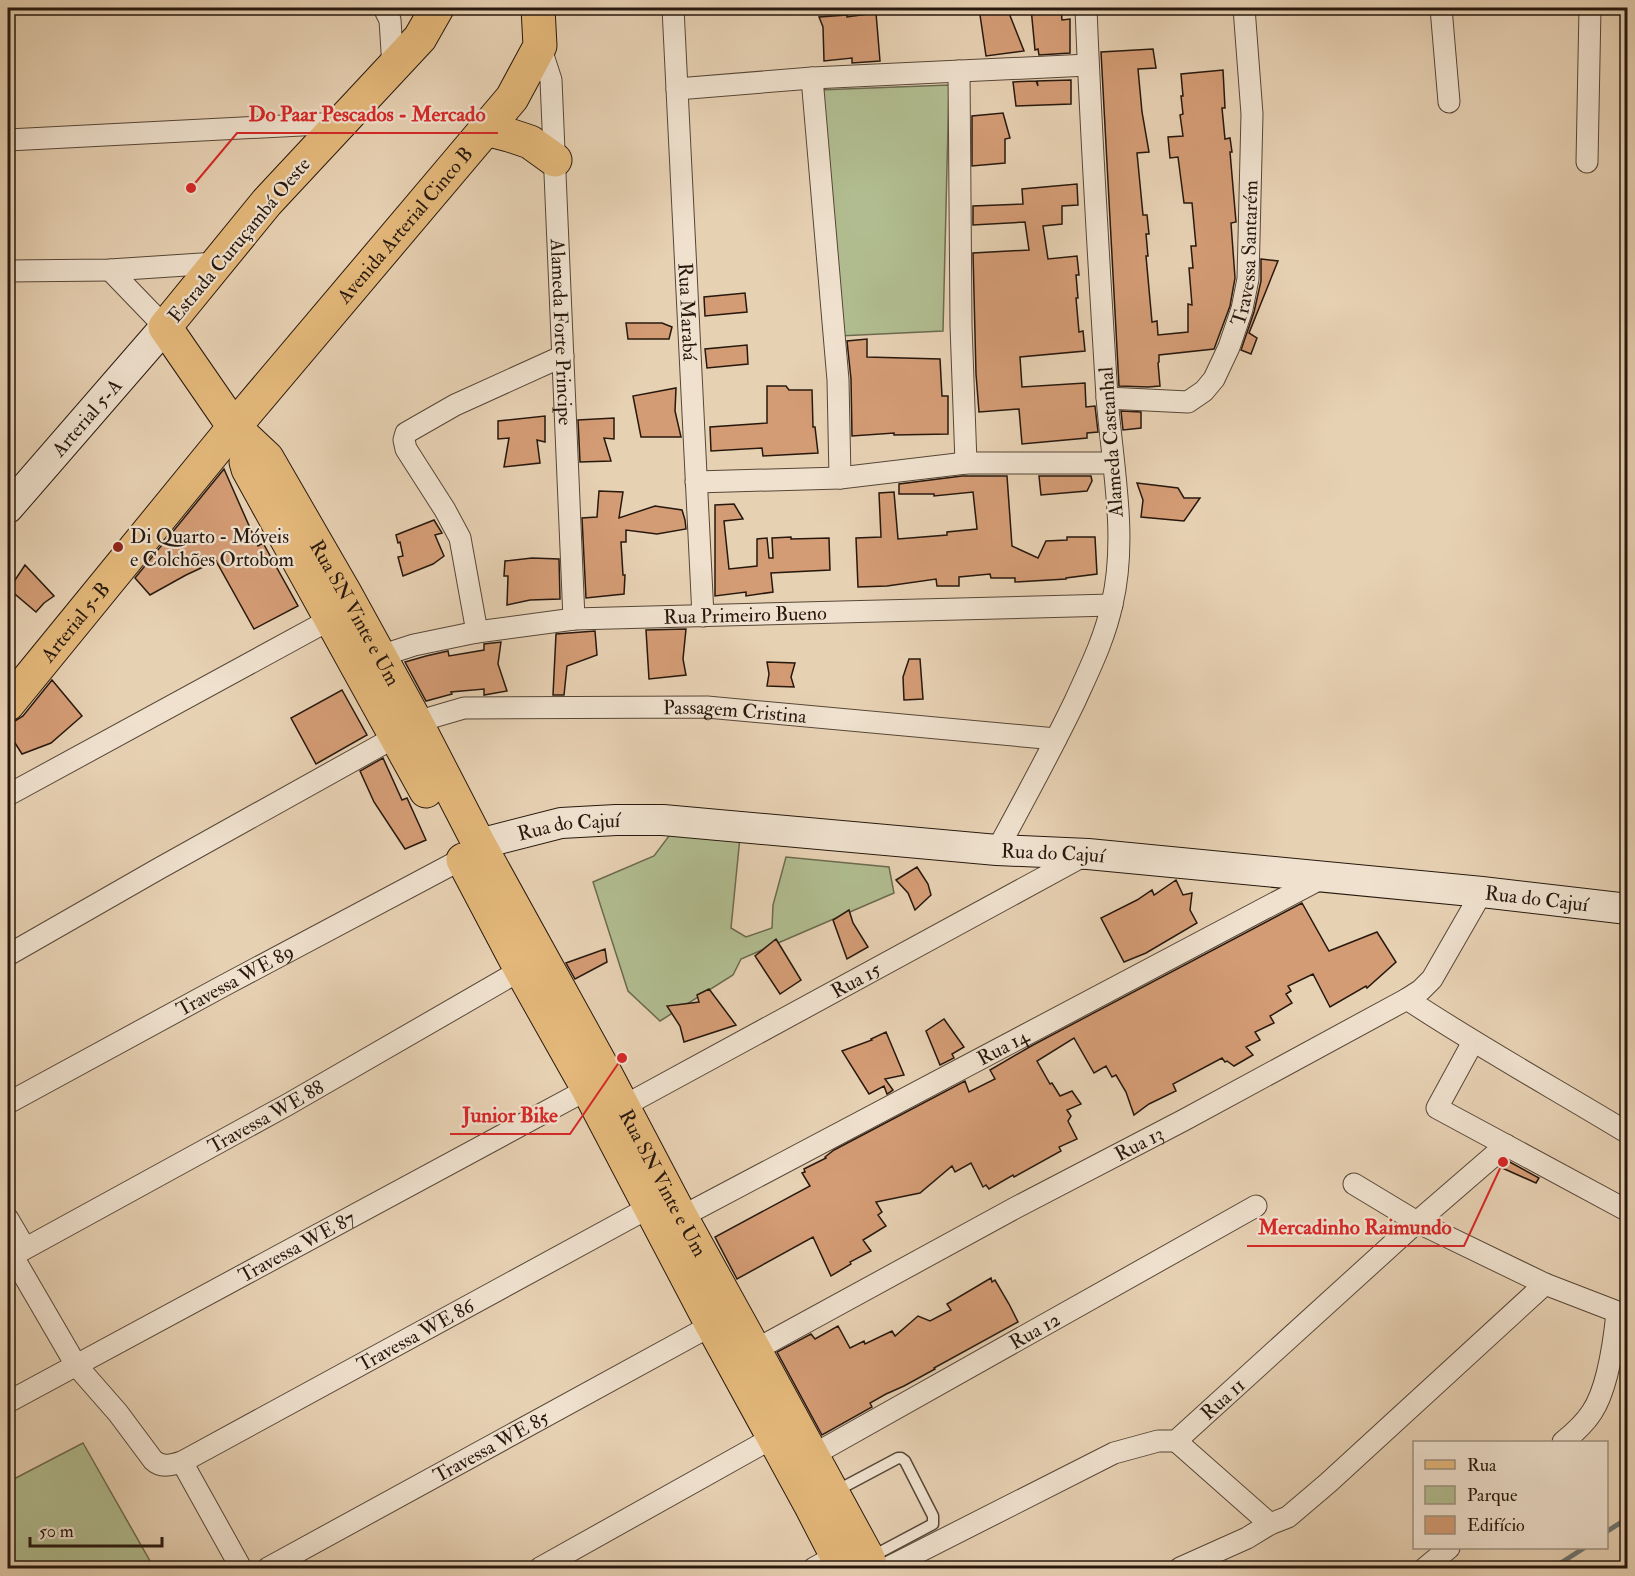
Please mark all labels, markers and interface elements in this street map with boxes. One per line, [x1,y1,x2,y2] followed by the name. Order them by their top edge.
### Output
[237,94,498,133] callout: Do Paar Pescados - Mercado
[248,101,486,128] text: Do Paar Pescados - Mercado
[331,142,478,309] street label: Avenida Arterial Cinco B
[162,152,316,328] street label: Estrada Curuçambá Oeste
[1225,179,1263,329] street label: Travessa Santarém
[545,237,578,426] street label: Alameda Forte Principe
[673,262,703,362] street label: Rua Marabá
[1093,366,1129,519] street label: Alameda Castanhal
[45,373,128,462] street label: Arterial 5-A
[130,524,295,572] place label: Di Quarto - Móveis e Colchões Ortobom
[304,535,406,690] street label: Rua SN Vinte e Um
[111,540,125,554] marker: Di Quarto - Móveis e Colchões Ortobom
[34,577,115,668] street label: Arterial 5-B
[663,600,827,629] street label: Rua Primeiro Bueno
[663,694,808,729] street label: Passagem Cristina
[515,808,622,846] street label: Rua do Cajuí
[1000,838,1108,868] street label: Rua do Cajuí
[1484,880,1591,917] street label: Rua do Cajuí
[172,938,298,1022] street label: Travessa WE 89
[826,956,885,1003] street label: Rua 15
[973,1022,1034,1071] street label: Rua 14
[203,1074,328,1159] street label: Travessa WE 88
[450,1095,570,1134] callout: Junior Bike
[461,1102,558,1129] text: Junior Bike
[614,1105,713,1261] street label: Rua SN Vinte e Um
[1110,1120,1168,1166] street label: Rua 13
[234,1205,359,1288] street label: Travessa WE 87
[1247,1207,1464,1246] callout: Mercadinho Raimundo
[1257,1214,1452,1241] text: Mercadinho Raimundo
[352,1292,479,1377] street label: Travessa WE 86
[1005,1306,1064,1355] street label: Rua 12
[1195,1372,1250,1425] street label: Rua 11
[429,1404,553,1488] street label: Travessa WE 85
[1413,1441,1608,1549] legend
[1467,1454,1497,1477] text: Rua
[1467,1484,1518,1507] text: Parque
[30,1510,162,1548] scale bar
[1467,1514,1525,1537] text: Edifício
[39,1520,74,1543] text: 50 m

